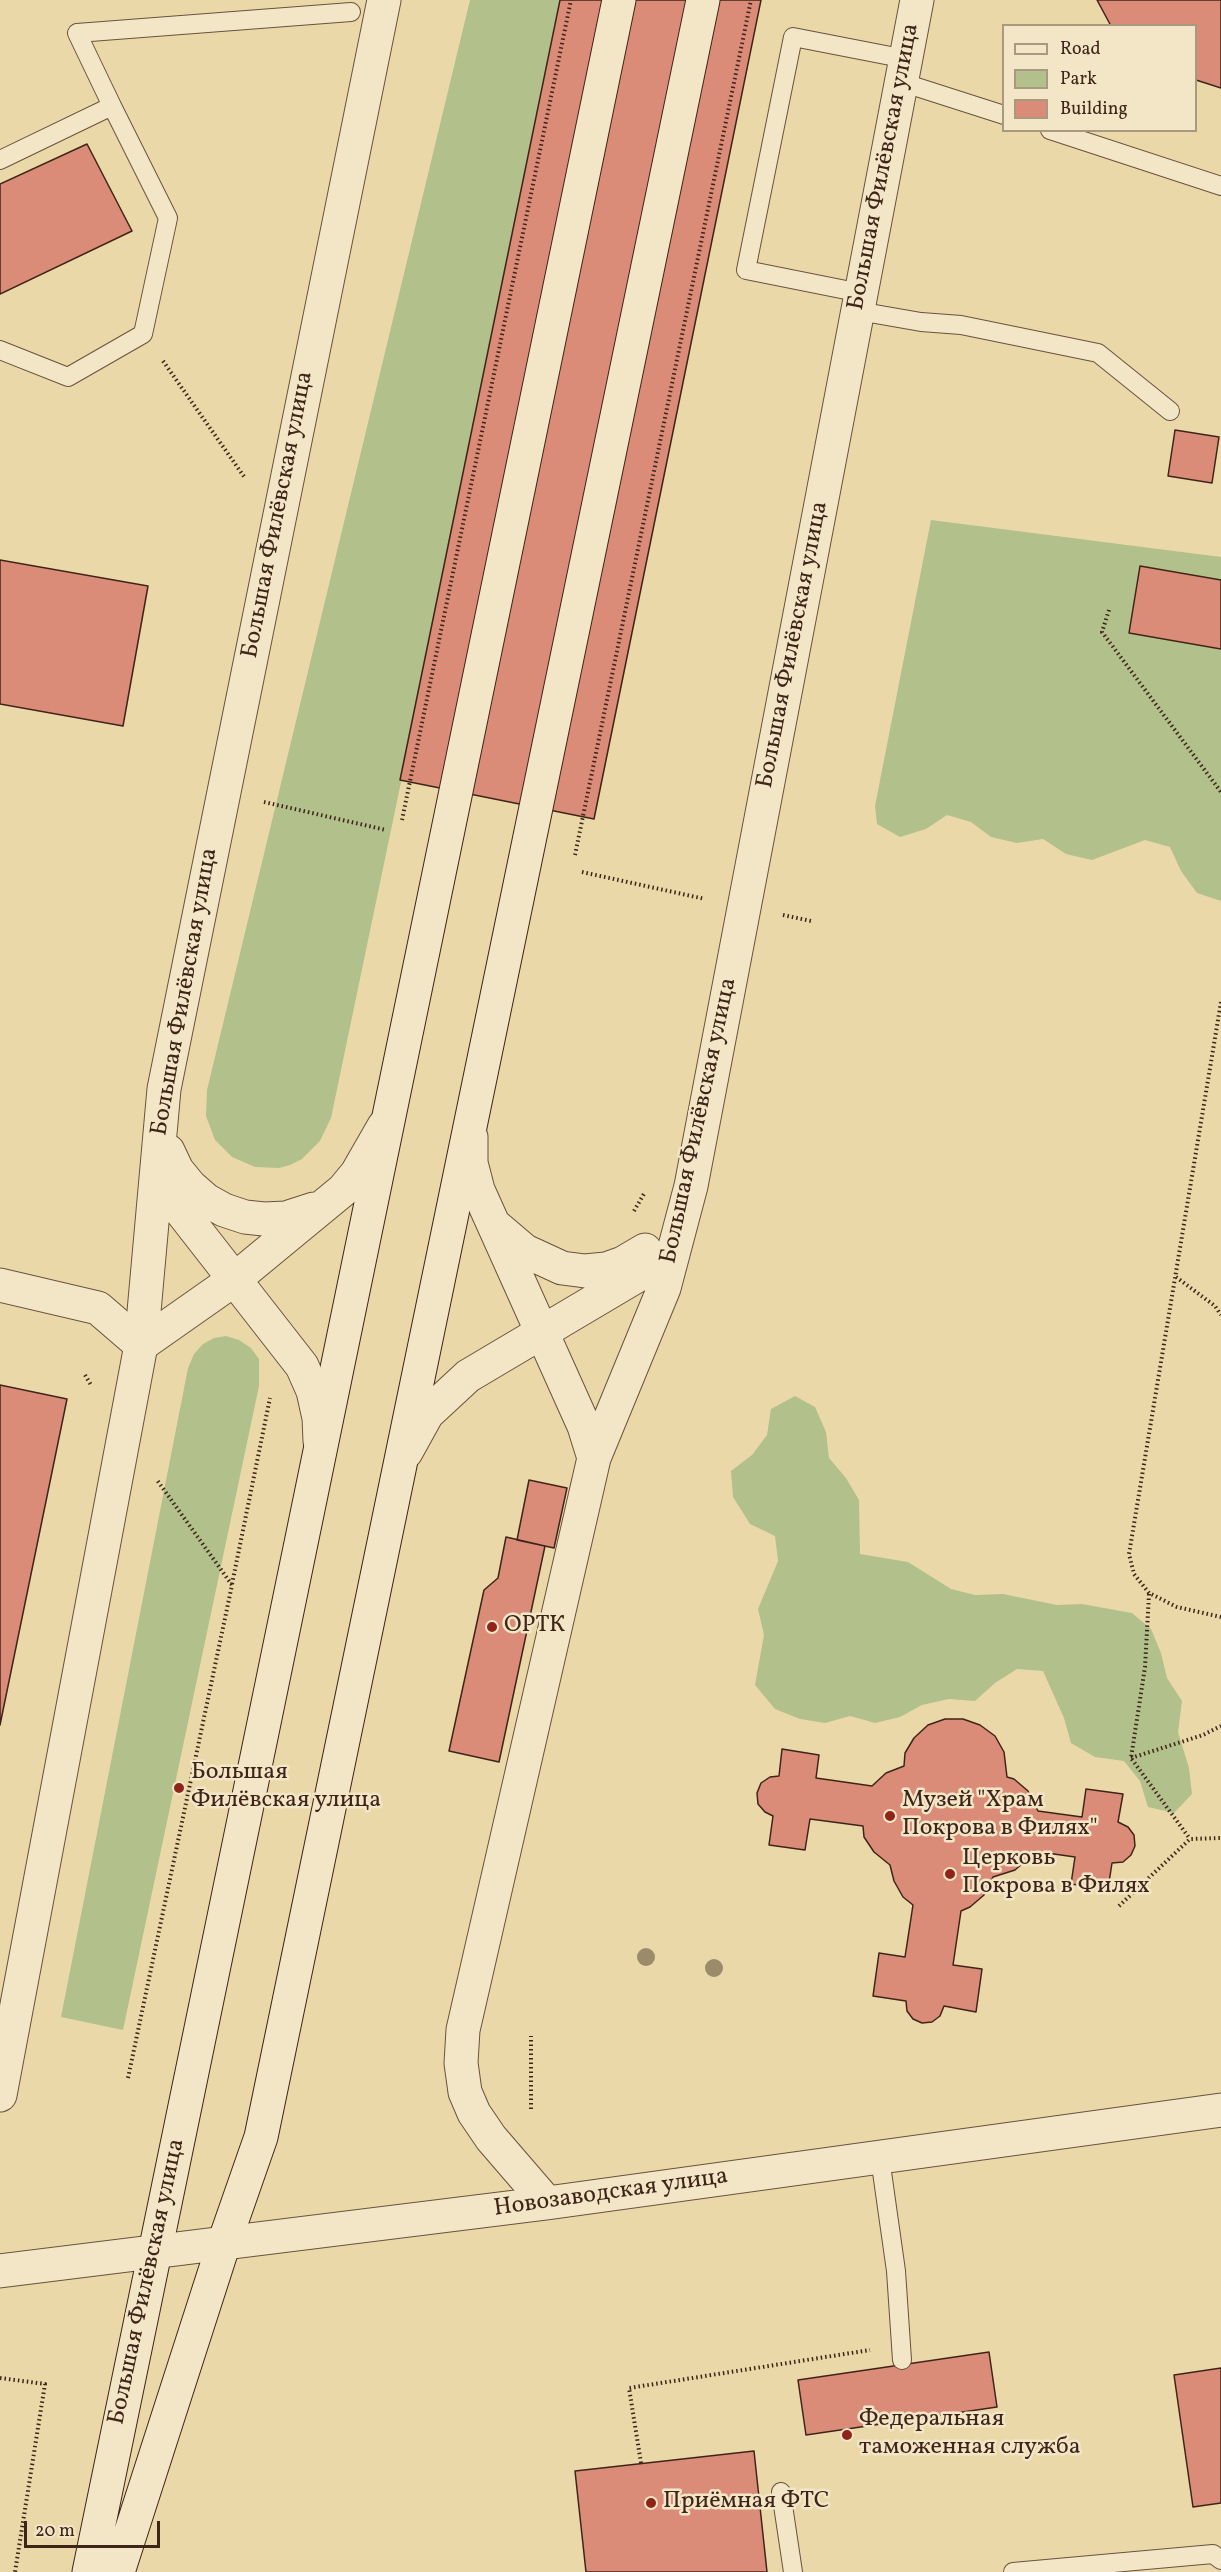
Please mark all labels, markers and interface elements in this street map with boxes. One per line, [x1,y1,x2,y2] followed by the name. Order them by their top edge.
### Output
[843,21,927,313] street label: Большая Филёвская улица
[1002,24,1197,132] legend
[1060,37,1101,62] text: Road
[1060,67,1097,92] text: Park
[1060,97,1128,122] text: Building
[237,369,321,661] street label: Большая Филёвская улица
[752,499,836,791] street label: Большая Филёвская улица
[146,846,226,1138] street label: Большая Филёвская улица
[656,975,744,1267] street label: Большая Филёвская улица
[504,1613,565,1641] place label: ОРТК
[485,1620,499,1634] marker: ОРТК
[191,1760,381,1816] place label: Большая Филёвская улица
[172,1781,186,1795] marker: Большая Филёвская улица
[902,1788,1098,1844] place label: Музей "Храм Покрова в Филях"
[883,1809,897,1823] marker: Музей "Храм Покрова в Филях"
[962,1846,1150,1902] place label: Церковь Покрова в Филях
[943,1867,957,1881] marker: Церковь Покрова в Филях
[104,2136,192,2428] street label: Большая Филёвская улица
[492,2163,730,2225] street label: Новозаводская улица
[859,2407,1081,2463] place label: Федеральная таможенная служба
[840,2428,854,2442] marker: Федеральная таможенная служба
[663,2489,829,2517] place label: Приёмная ФТС
[644,2496,658,2510] marker: Приёмная ФТС
[27,2509,164,2547] scale bar
[35,2519,75,2544] text: 20 m

